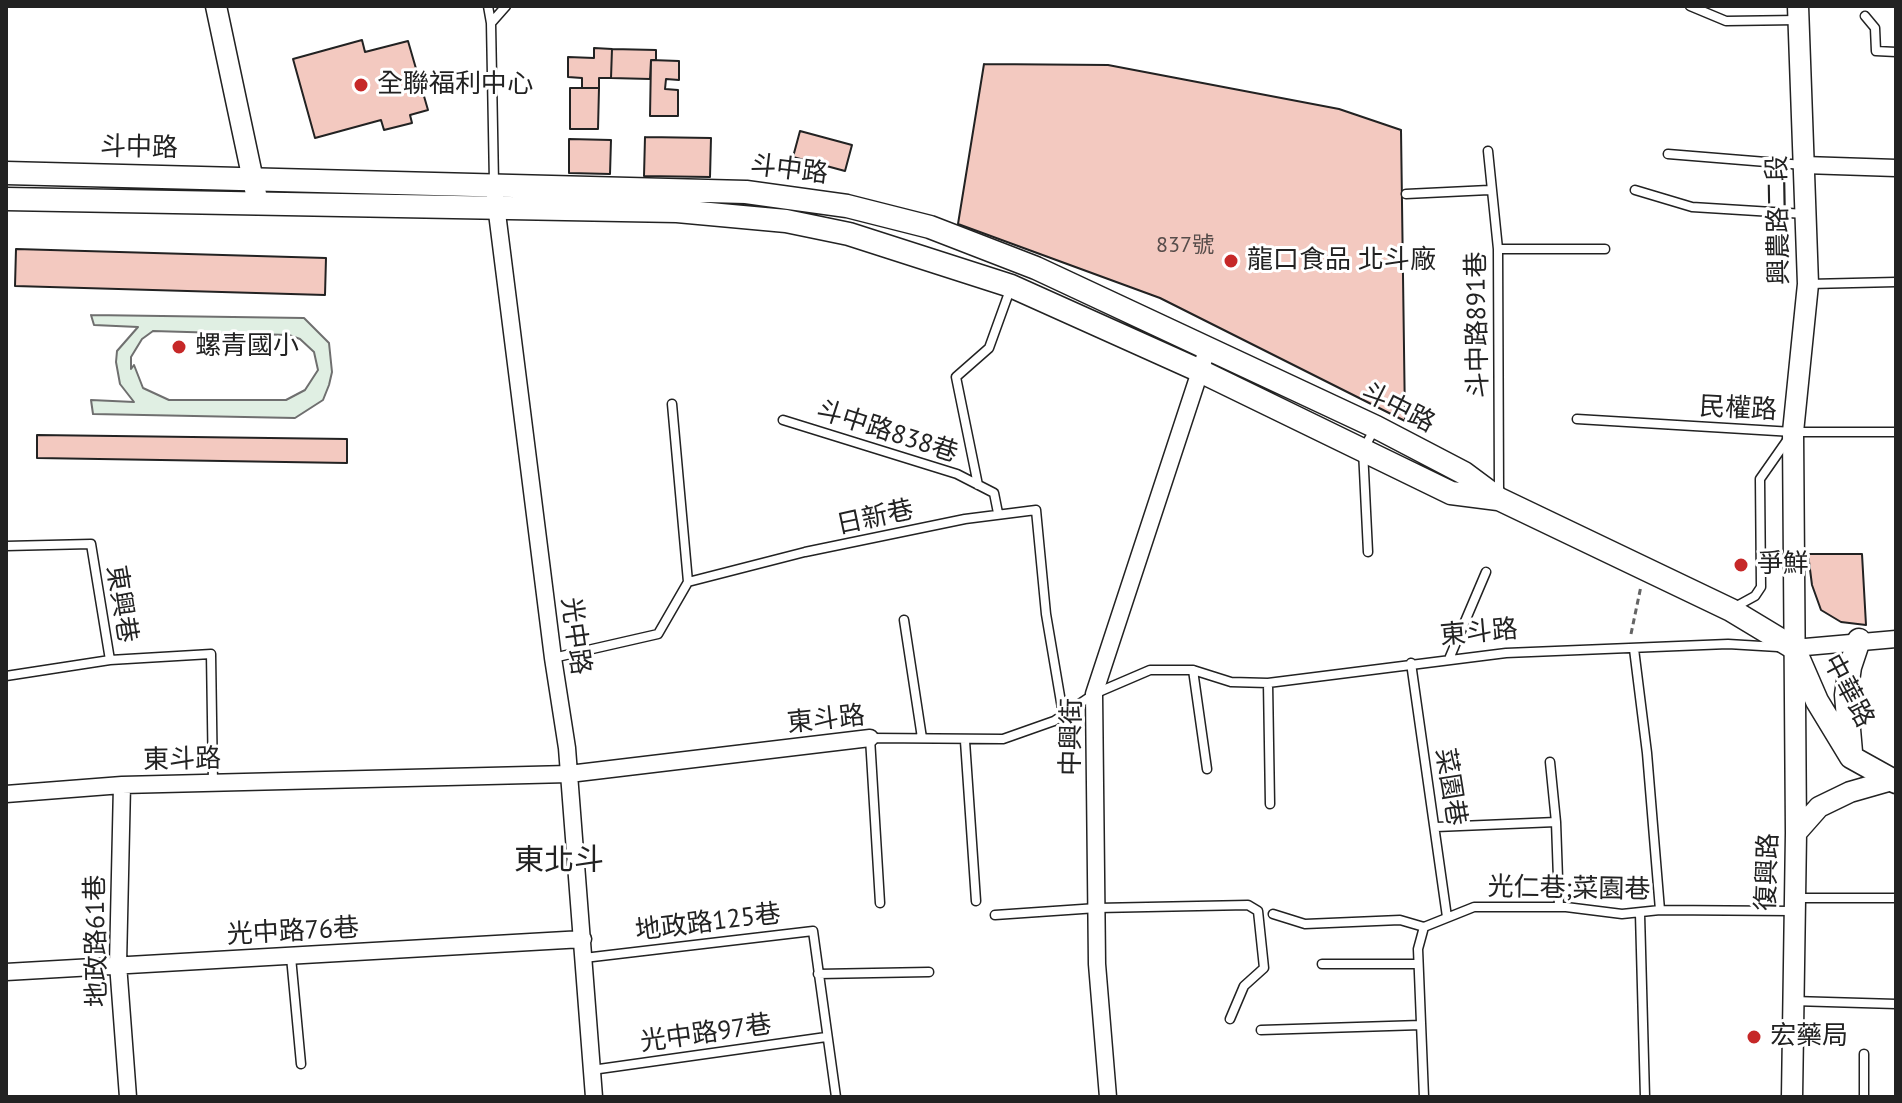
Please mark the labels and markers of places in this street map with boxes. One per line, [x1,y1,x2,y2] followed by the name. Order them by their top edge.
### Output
[377,69,533,101] place label: 全聯福利中心
[352,76,370,94] marker: 全聯福利中心
[1247,245,1436,277] place label: 龍口食品 北斗廠
[1222,252,1240,270] marker: 龍口食品 北斗廠
[195,331,299,363] place label: 螺青國小
[170,338,188,356] marker: 螺青國小
[1757,549,1809,581] place label: 爭鮮
[1732,556,1750,574] marker: 爭鮮
[1770,1021,1848,1053] place label: 宏藥局
[1745,1028,1763,1046] marker: 宏藥局

